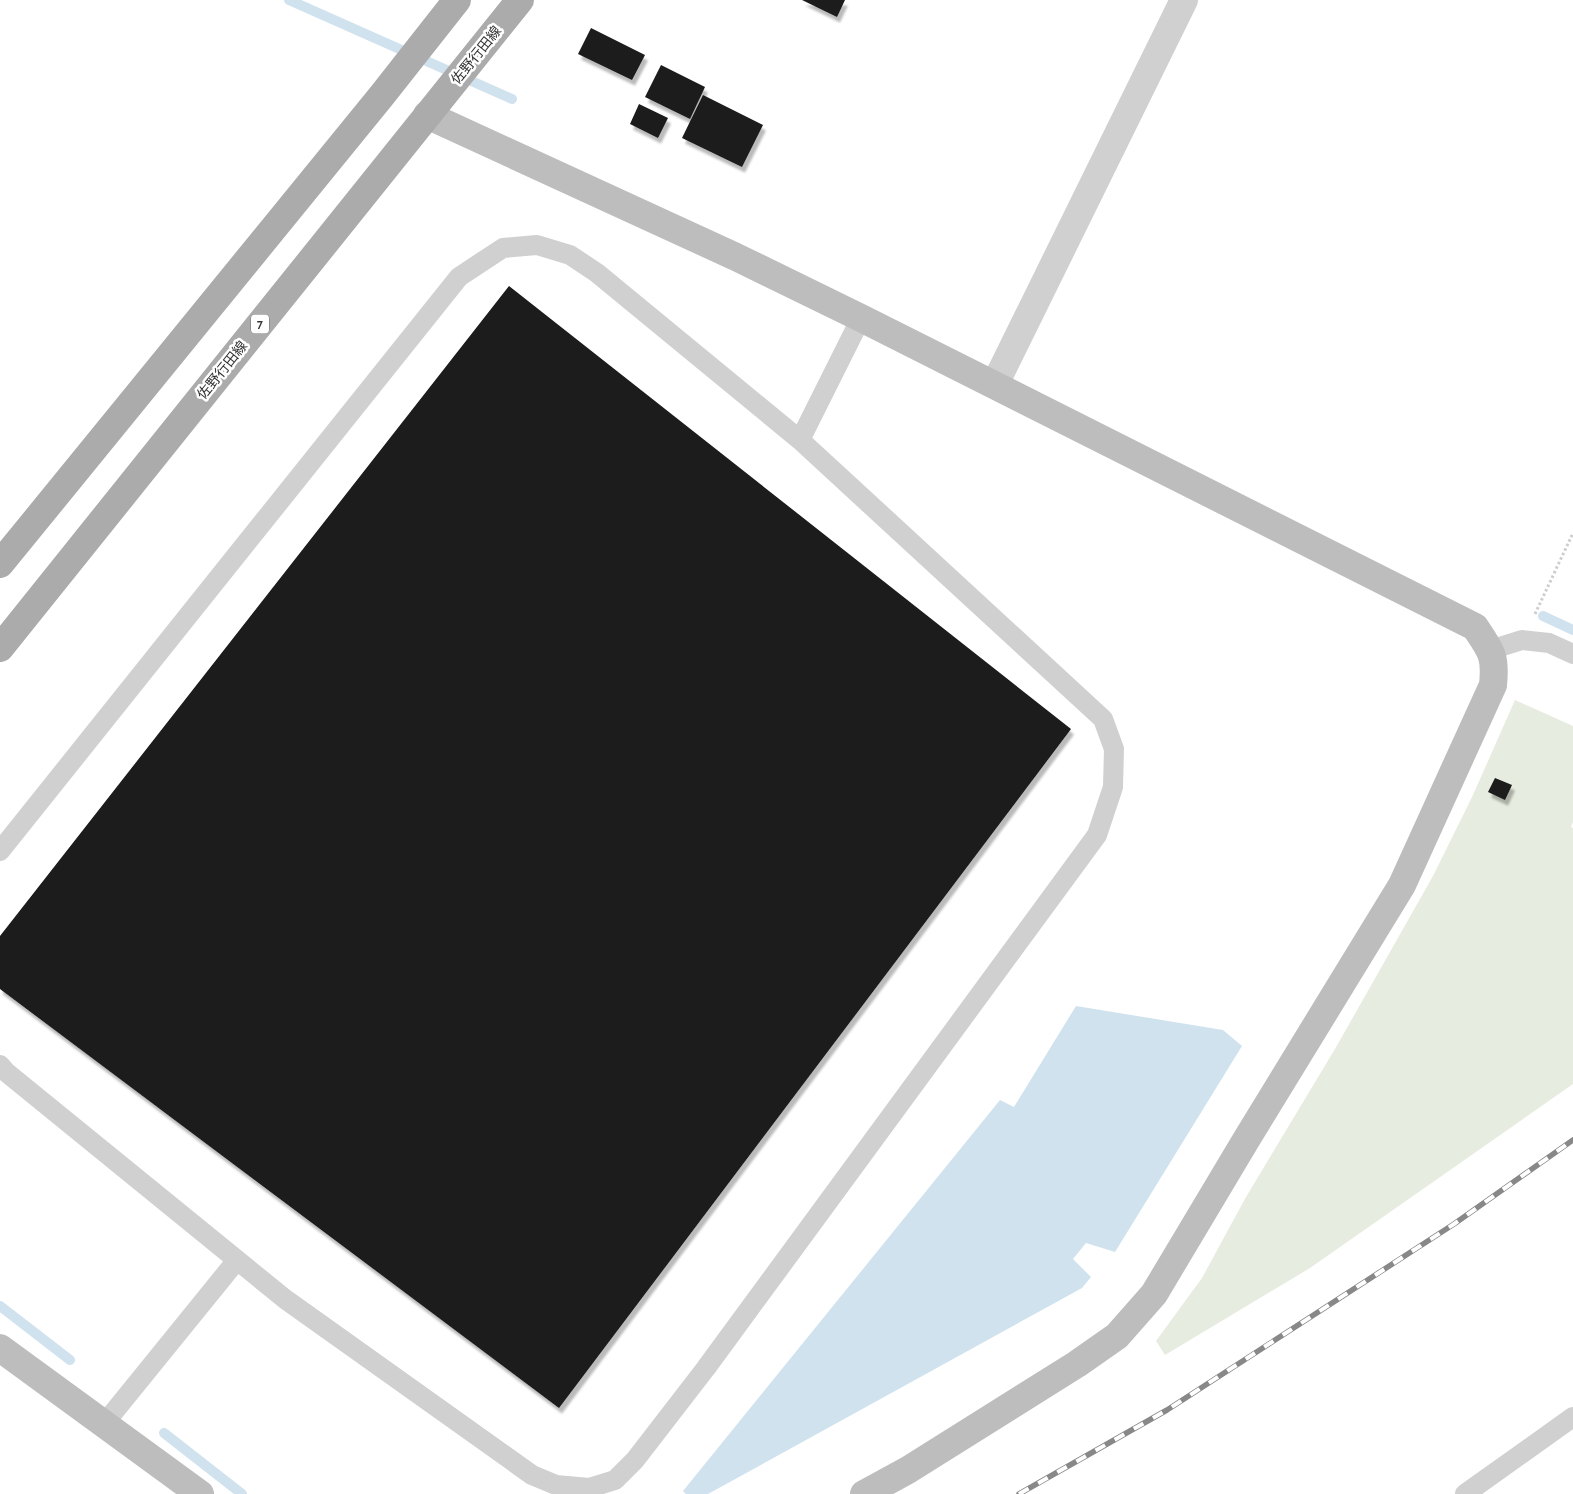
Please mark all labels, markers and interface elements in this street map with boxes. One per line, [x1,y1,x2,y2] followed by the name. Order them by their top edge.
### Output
[447,22,505,88] street label: 佐野行田線
[251,314,269,334] road number: 7
[193,337,251,403] street label: 佐野行田線

